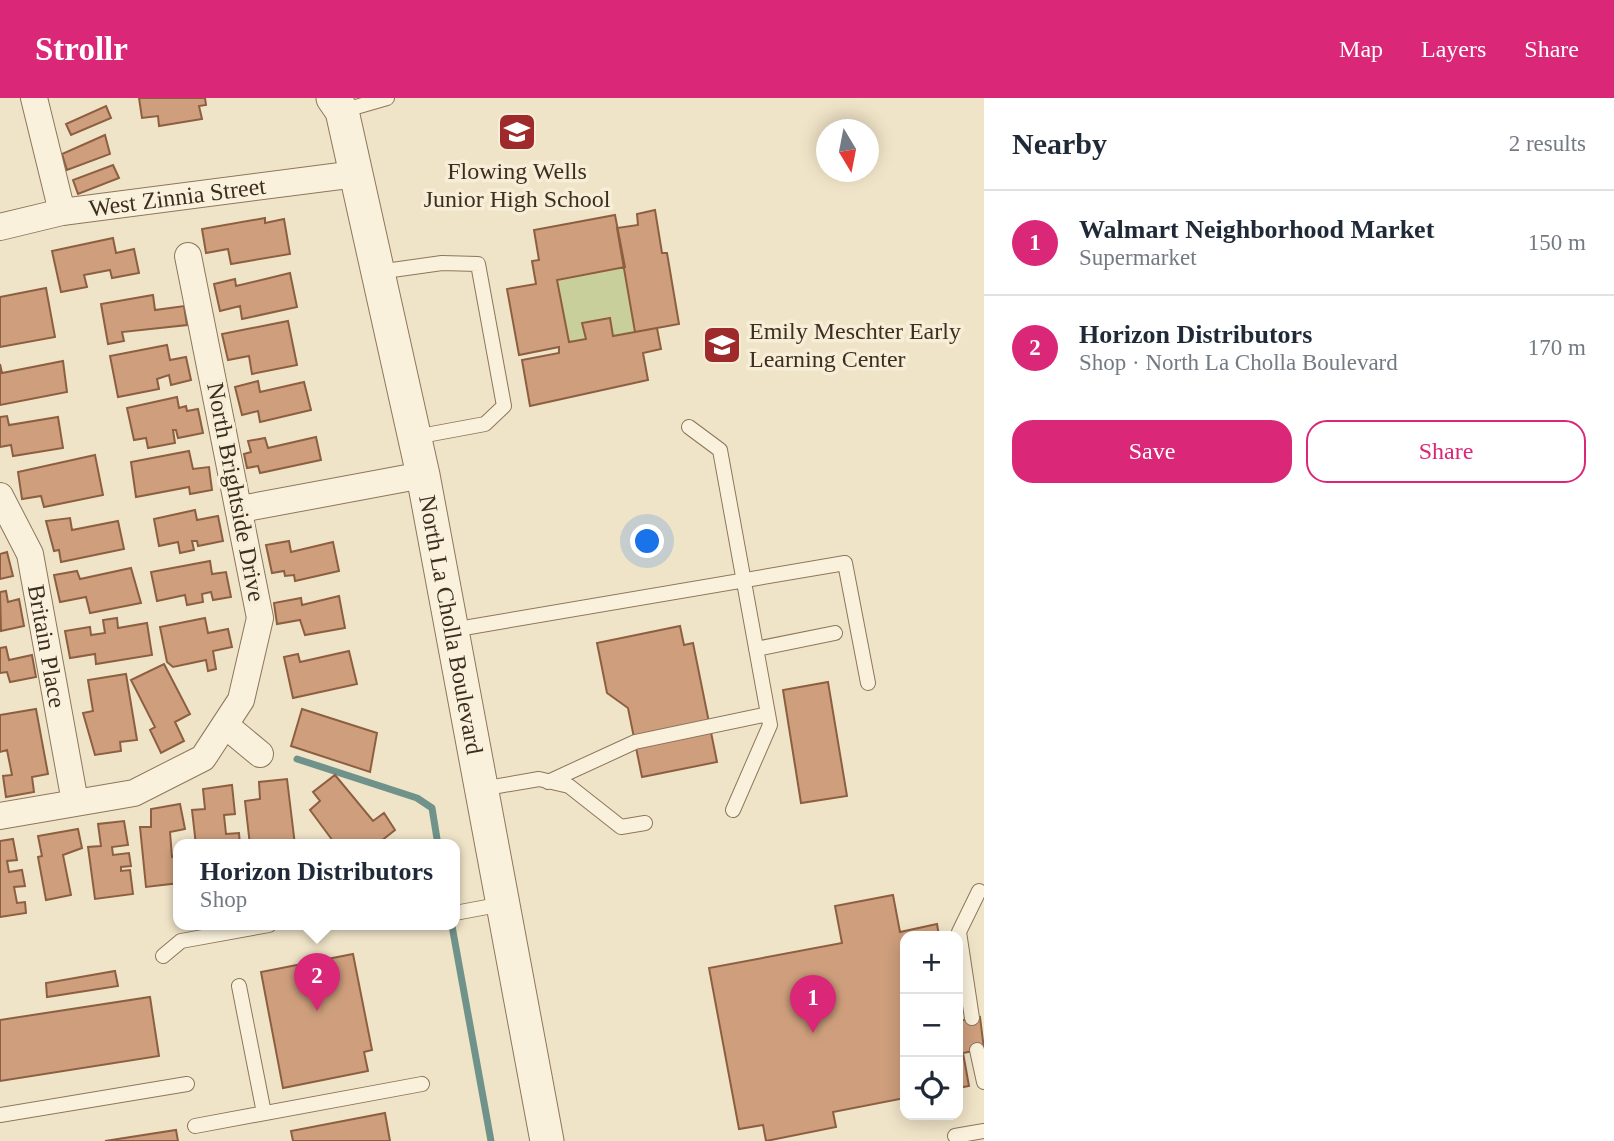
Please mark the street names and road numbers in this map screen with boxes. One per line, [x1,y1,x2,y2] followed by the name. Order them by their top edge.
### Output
[87,173,268,221] street label: West Zinnia Street
[202,380,270,604] street label: North Brightside Drive
[414,493,488,757] street label: North La Cholla Boulevard
[23,583,71,710] street label: Britain Place

